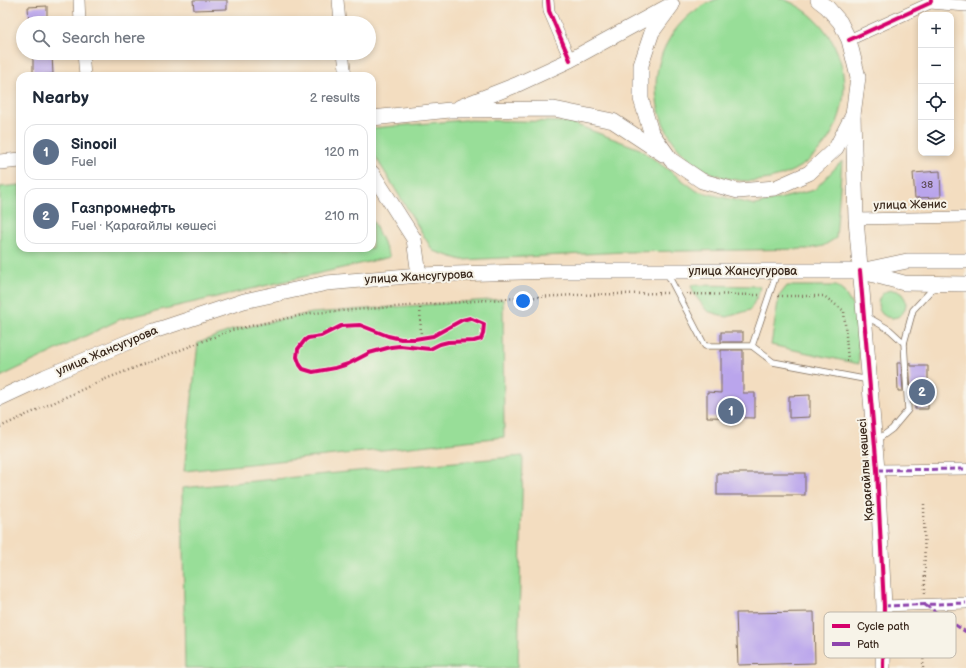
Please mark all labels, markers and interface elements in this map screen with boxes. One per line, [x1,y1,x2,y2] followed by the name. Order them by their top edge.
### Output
[918,12,954,156] map controls
[918,12,954,48] button: +
[16,16,376,60] search box
[30,27,52,49] icon: search
[62,29,145,48] text: Search here
[918,48,954,84] button: −
[918,84,954,120] button: locate
[32,88,89,108] text: Nearby
[310,90,360,106] text: 2 results
[918,120,954,156] button: layers
[71,135,117,154] text: Sinooil
[43,144,49,160] text: 1
[324,144,359,160] text: 120 m
[71,154,96,170] text: Fuel
[921,179,933,191] house number: 38
[873,197,947,213] street label: улица Женис
[71,199,176,218] text: Газпромнефть
[42,208,50,224] text: 2
[325,208,359,224] text: 210 m
[71,218,216,234] text: Fuel · Қарағайлы көшесі
[689,264,797,279] street label: улица Жансугурова
[364,267,474,287] street label: улица Жансугурова
[513,291,533,311] your location
[54,323,160,379] street label: улица Жансугурова
[909,377,935,407] pin: 2
[718,396,744,426] pin: 1
[855,418,877,522] street label: Қарағайлы көшесі
[824,612,956,658] legend
[857,620,909,633] text: Cycle path
[857,638,879,651] text: Path

